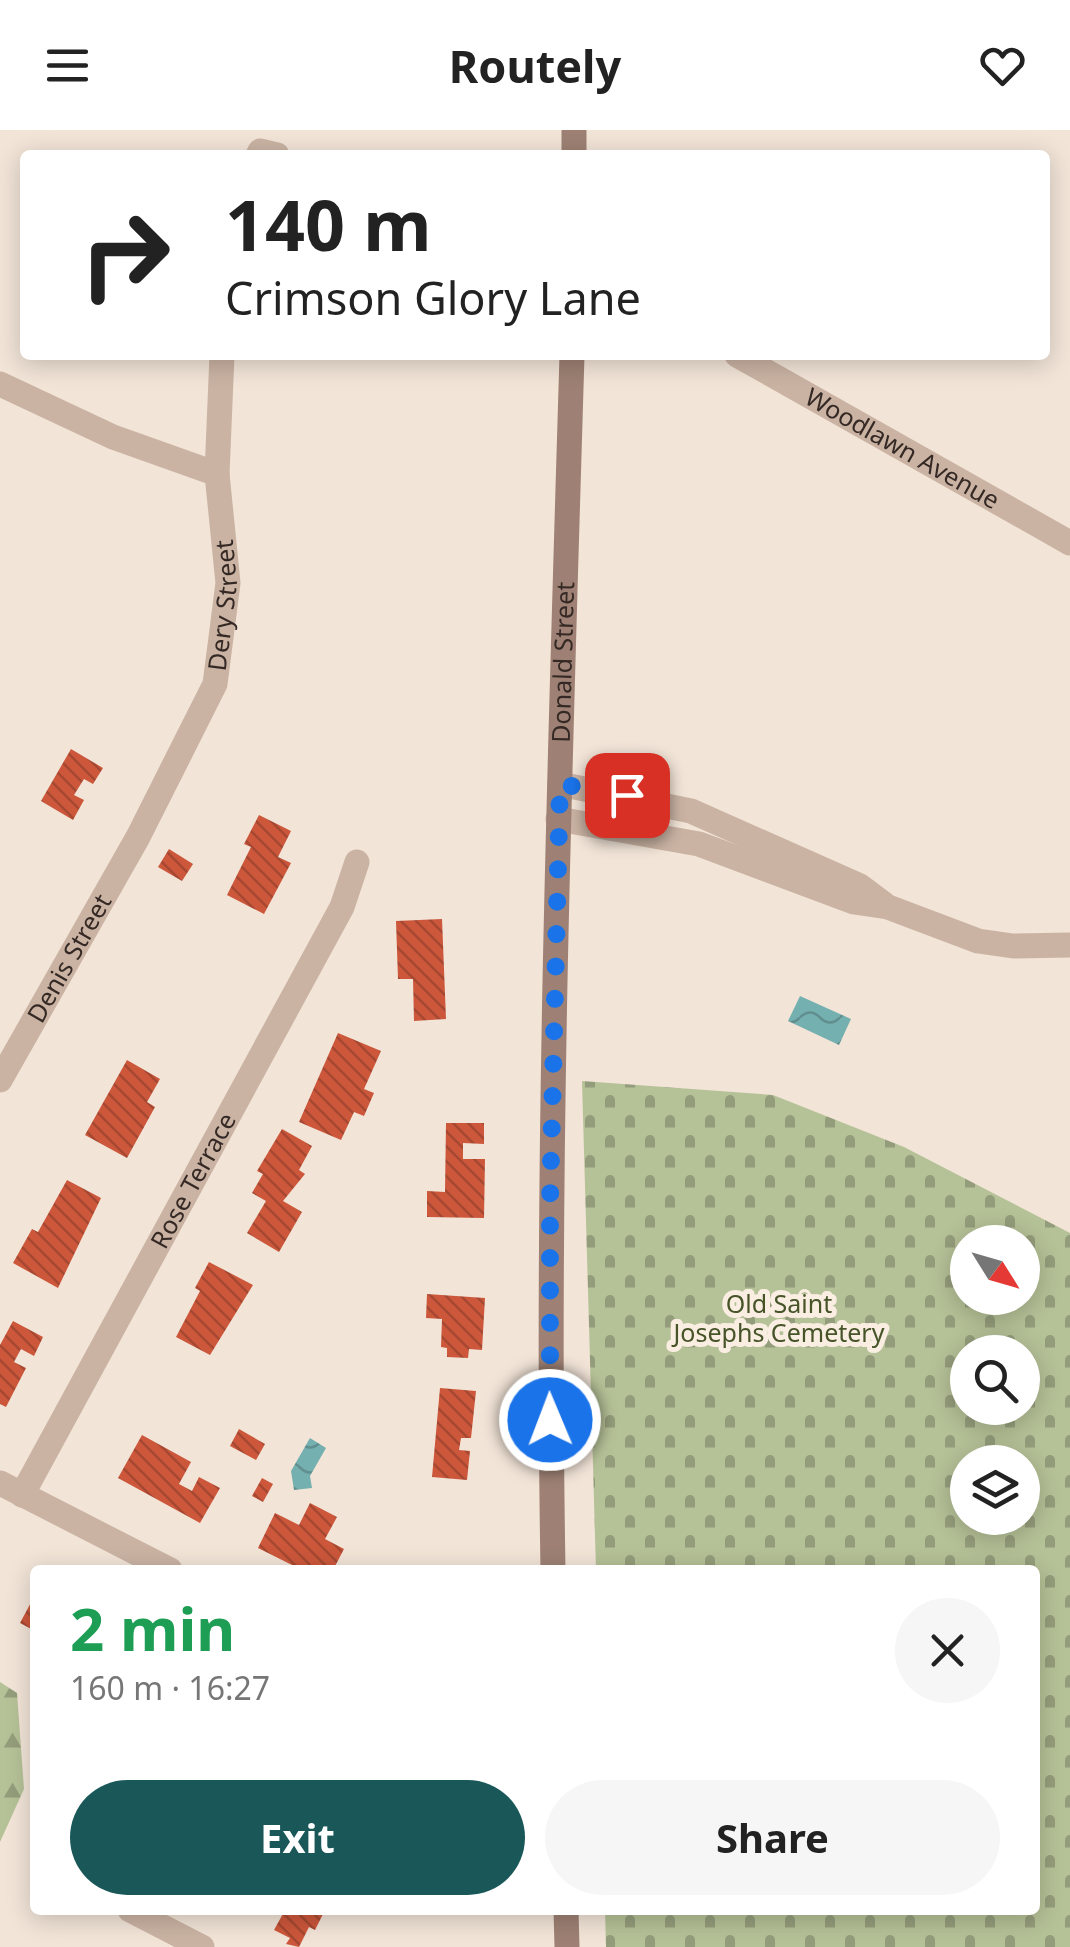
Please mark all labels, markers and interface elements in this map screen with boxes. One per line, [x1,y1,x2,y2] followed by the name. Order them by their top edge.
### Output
[449,35,621,96] text: Routely
[40,38,95,93] icon: menu
[975,38,1030,93] icon: heart
[225,176,432,272] text: 140 m
[60,190,190,320] icon: right
[225,267,641,328] text: Crimson Glory Lane
[800,379,1006,516] street label: Woodlawn Avenue
[199,538,244,673] street label: Dery Street
[543,581,581,743] street label: Donald Street
[585,753,670,838] pin
[600,768,655,823] icon: arrive
[18,887,118,1028] street label: Denis Street
[141,1106,243,1254] street label: Rose Terrace
[950,1225,1040,1315] north arrow
[950,1225,1040,1535] map controls
[672,1286,885,1349] park label: Old Saint Josephs Cemetery
[950,1335,1040,1425] button: search
[498,1368,602,1472] position arrow
[950,1445,1040,1535] button: layers
[70,1587,235,1669] text: 2 min
[895,1598,1000,1703] button: close
[70,1666,270,1709] text: 160 m · 16:27
[70,1780,525,1895] button: Exit
[545,1780,1000,1895] button: Share

